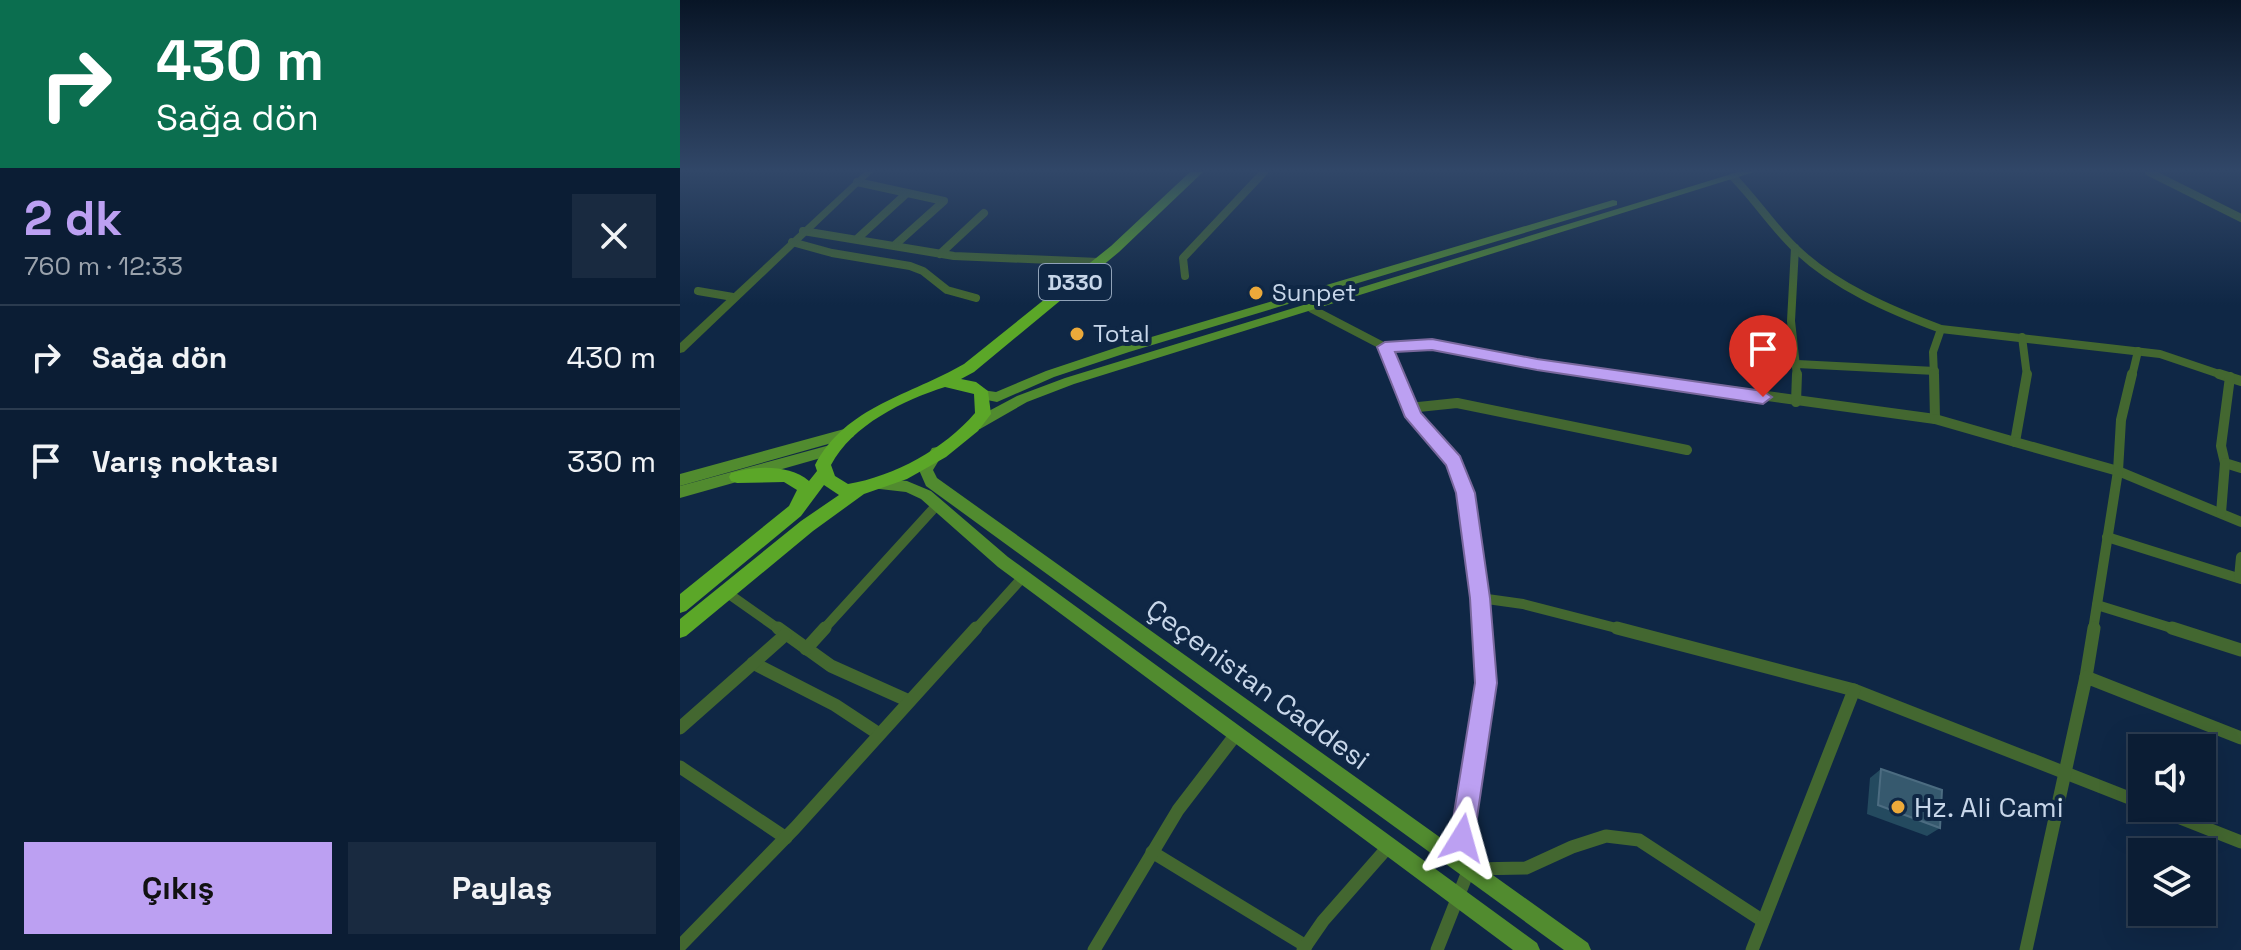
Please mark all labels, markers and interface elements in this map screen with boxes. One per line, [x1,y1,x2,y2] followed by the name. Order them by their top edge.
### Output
[156,25,324,96] text: 430 m
[24,32,128,136] icon: right
[156,95,319,141] text: Sağa dön
[24,188,122,249] text: 2 dk
[572,194,656,278] button: close
[24,249,183,283] text: 760 m · 12:33
[1039,264,1111,300] road number: D330
[1272,277,1356,308] place label: Sunpet
[1247,284,1265,302] marker: Sunpet
[1729,315,1797,397] pin
[1093,318,1150,349] place label: Total
[1068,325,1086,343] marker: Total
[1741,327,1785,371] icon: arrive
[24,335,68,379] icon: right
[92,338,227,377] text: Sağa dön
[566,338,656,377] text: 430 m
[24,439,68,483] icon: arrive
[92,442,279,481] text: Varış noktası
[567,442,656,481] text: 330 m
[1139,591,1377,777] street label: Çeçenistan Caddesi
[2128,734,2216,926] map controls
[2128,734,2216,822] button: sound
[1914,789,2064,825] place label: Hz. Ali Cami
[1420,796,1504,880] position arrow
[1889,798,1907,816] marker: Hz. Ali Cami
[2128,838,2216,926] button: layers
[24,842,332,934] button: Çıkış
[348,842,656,934] button: Paylaş

